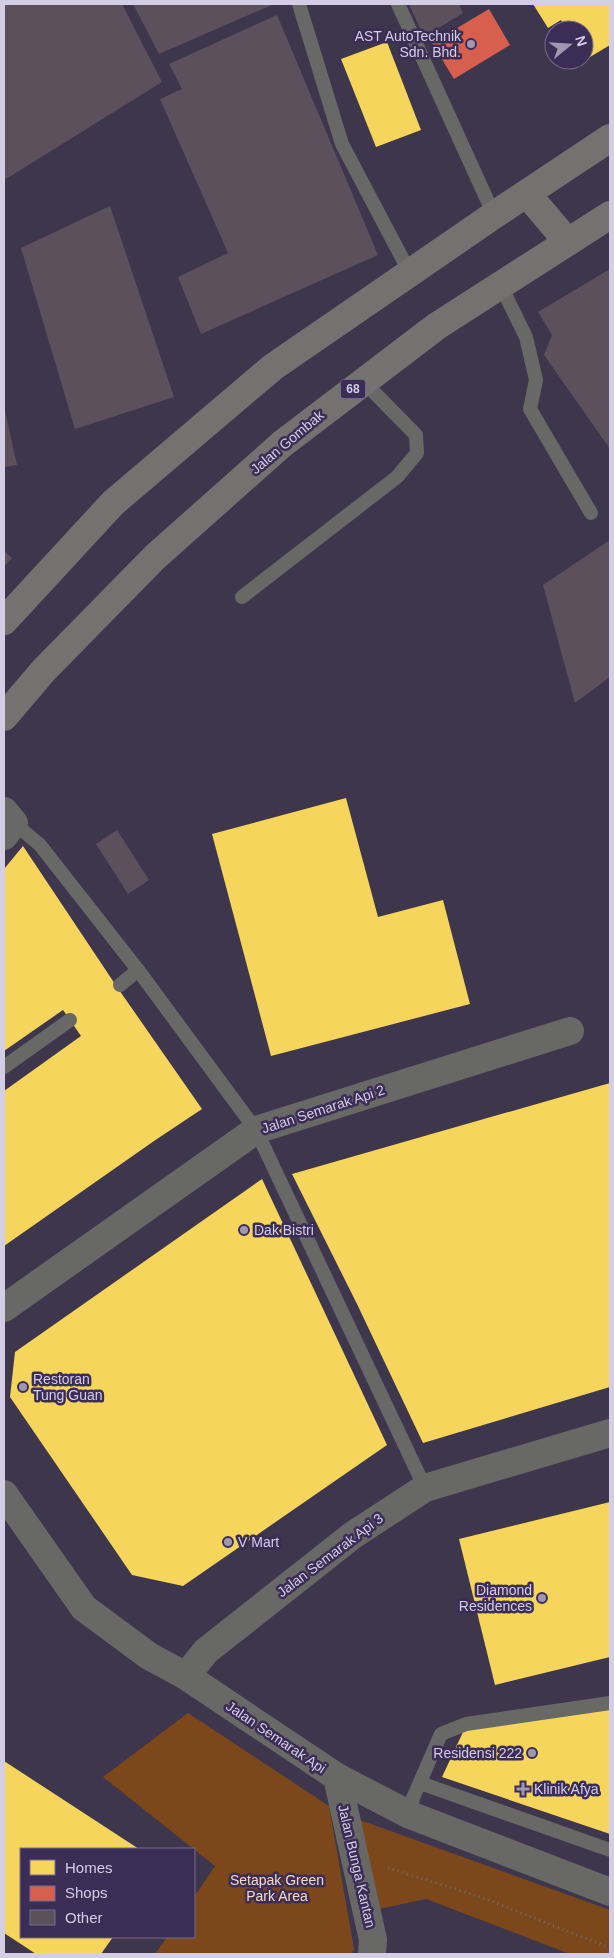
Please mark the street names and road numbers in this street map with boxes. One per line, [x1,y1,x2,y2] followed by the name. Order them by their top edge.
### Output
[340,379,366,398] road number: 68
[247,406,327,477] street label: Jalan Gombak
[259,1081,387,1136] street label: Jalan Semarak Api 2
[274,1510,386,1600] street label: Jalan Semarak Api 3
[223,1698,329,1776] street label: Jalan Semarak Api
[335,1803,379,1929] street label: Jalan Bunga Kantan

